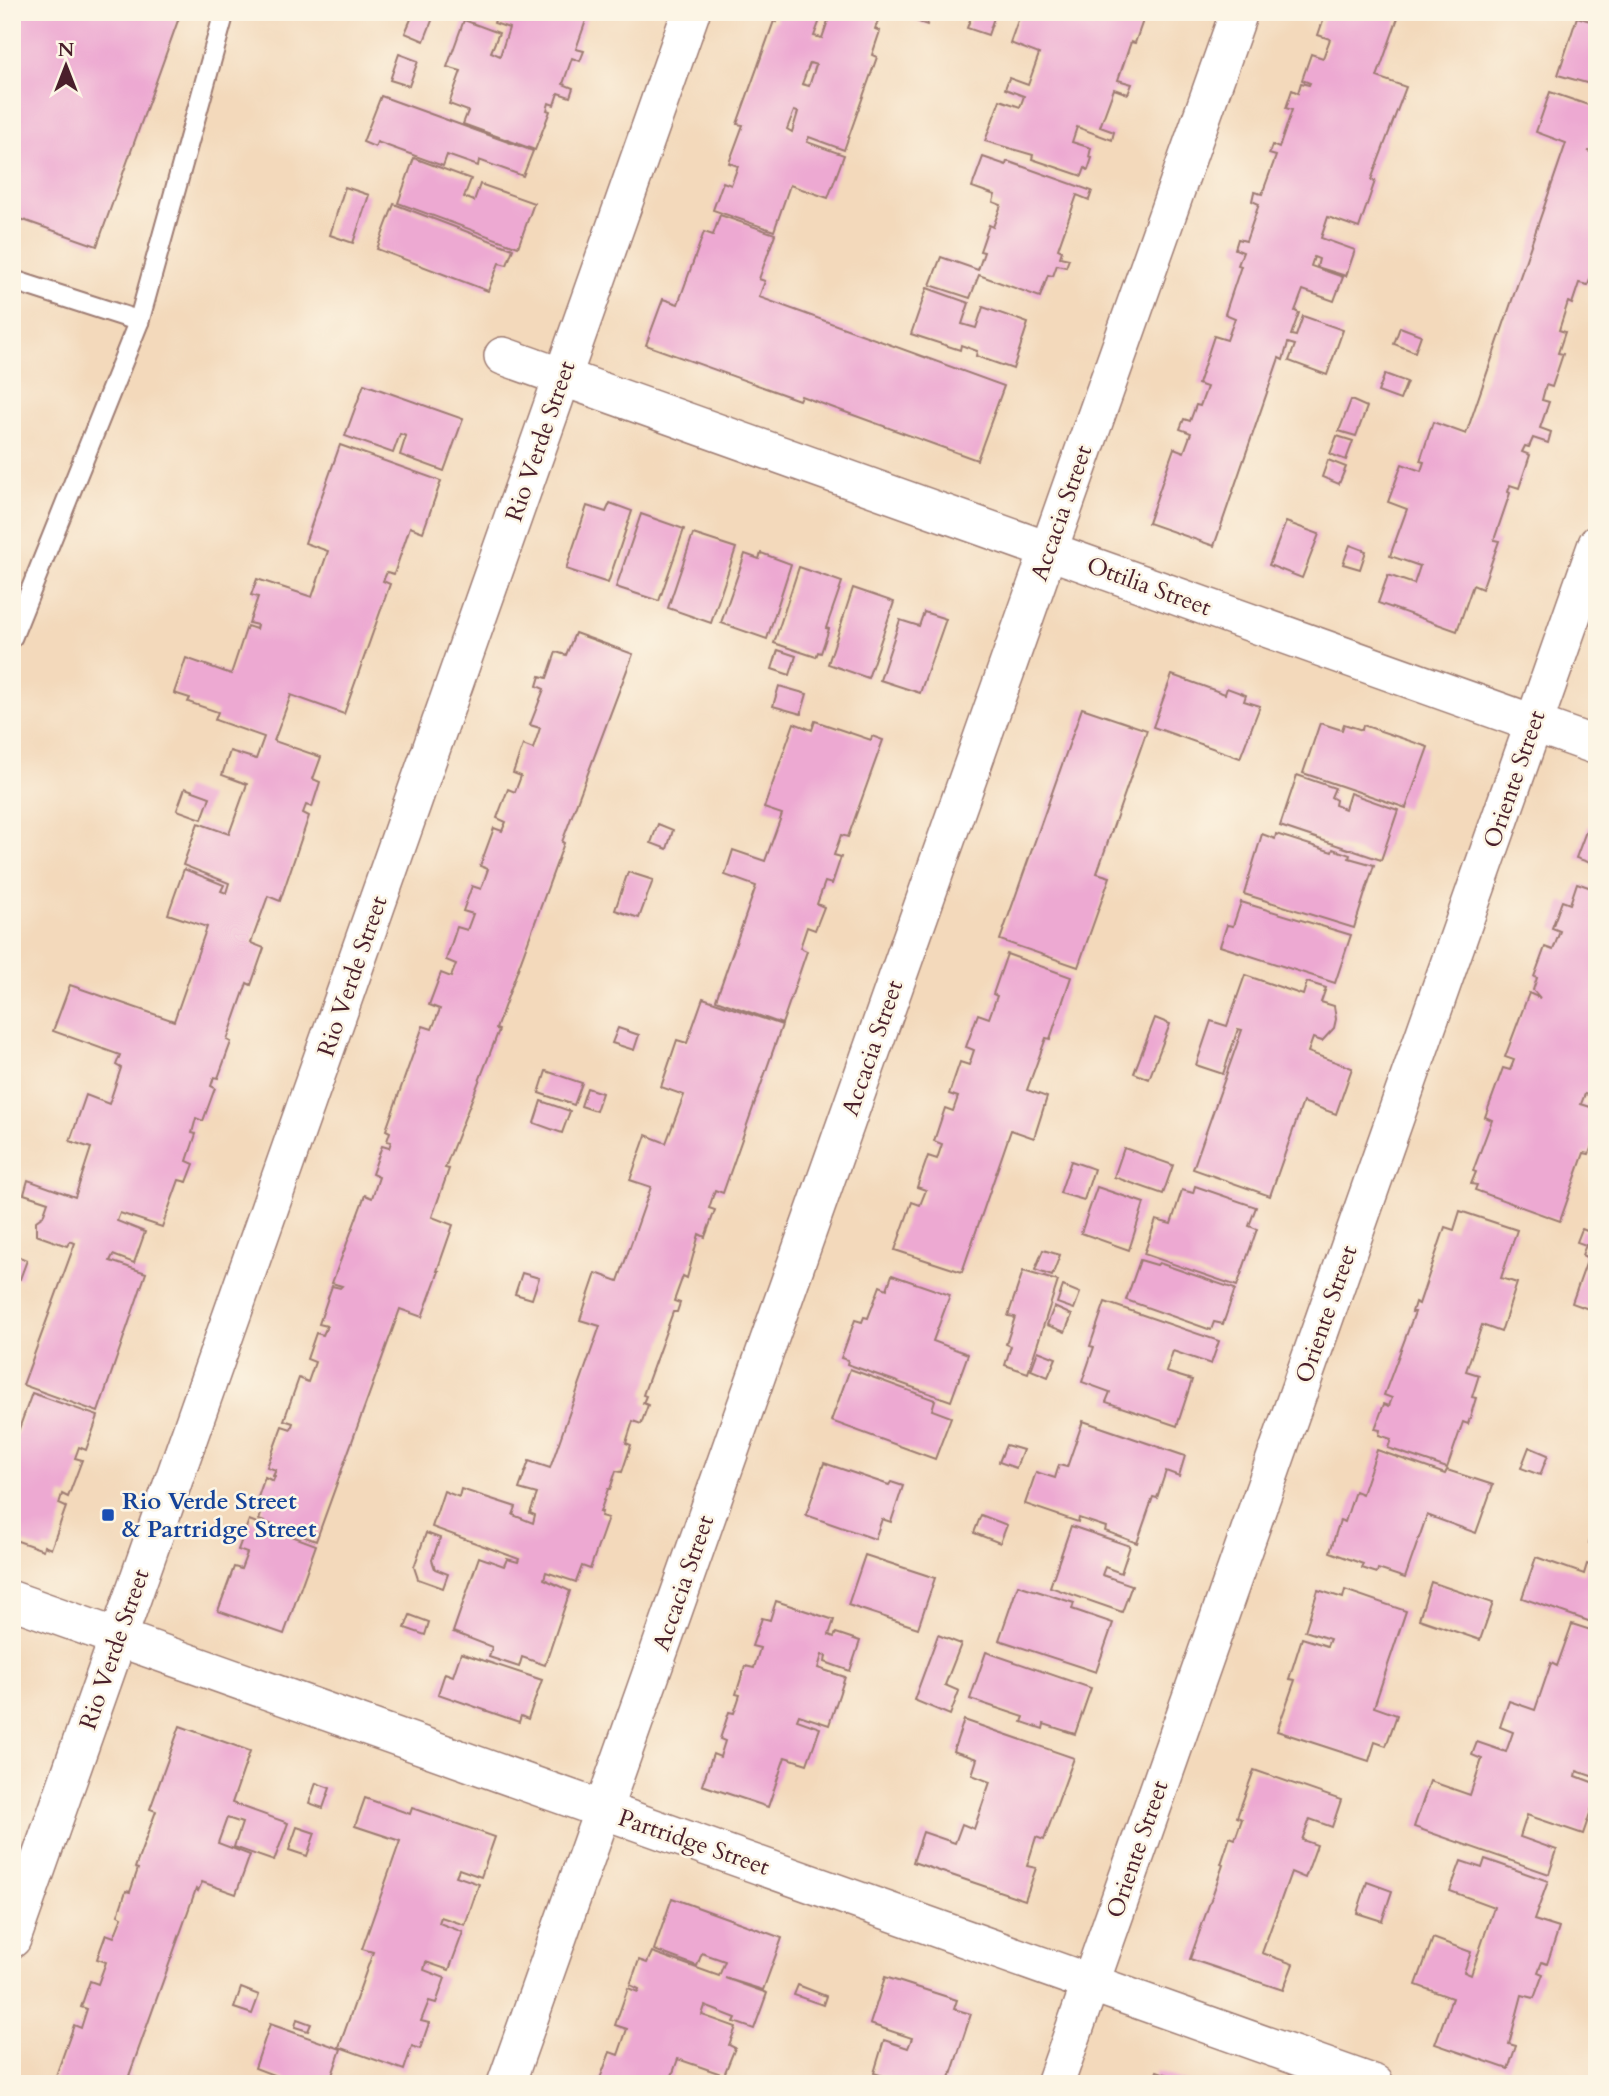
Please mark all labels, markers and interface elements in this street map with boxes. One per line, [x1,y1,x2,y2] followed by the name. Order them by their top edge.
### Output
[32,32,102,102] north arrow
[58,37,75,63] text: N
[498,356,584,526] street label: Rio Verde Street
[1023,440,1100,585] street label: Accacia Street
[1082,549,1216,624] street label: Ottilia Street
[1476,706,1554,852] street label: Oriente Street
[310,891,396,1061] street label: Rio Verde Street
[834,975,911,1120] street label: Accacia Street
[1288,1241,1366,1387] street label: Oriente Street
[122,1485,317,1546] place label: Rio Verde Street & Partridge Street
[100,1507,116,1523] marker: Rio Verde Street & Partridge Street
[645,1510,722,1655] street label: Accacia Street
[72,1564,158,1734] street label: Rio Verde Street
[1099,1776,1177,1922] street label: Oriente Street
[614,1801,774,1884] street label: Partridge Street

